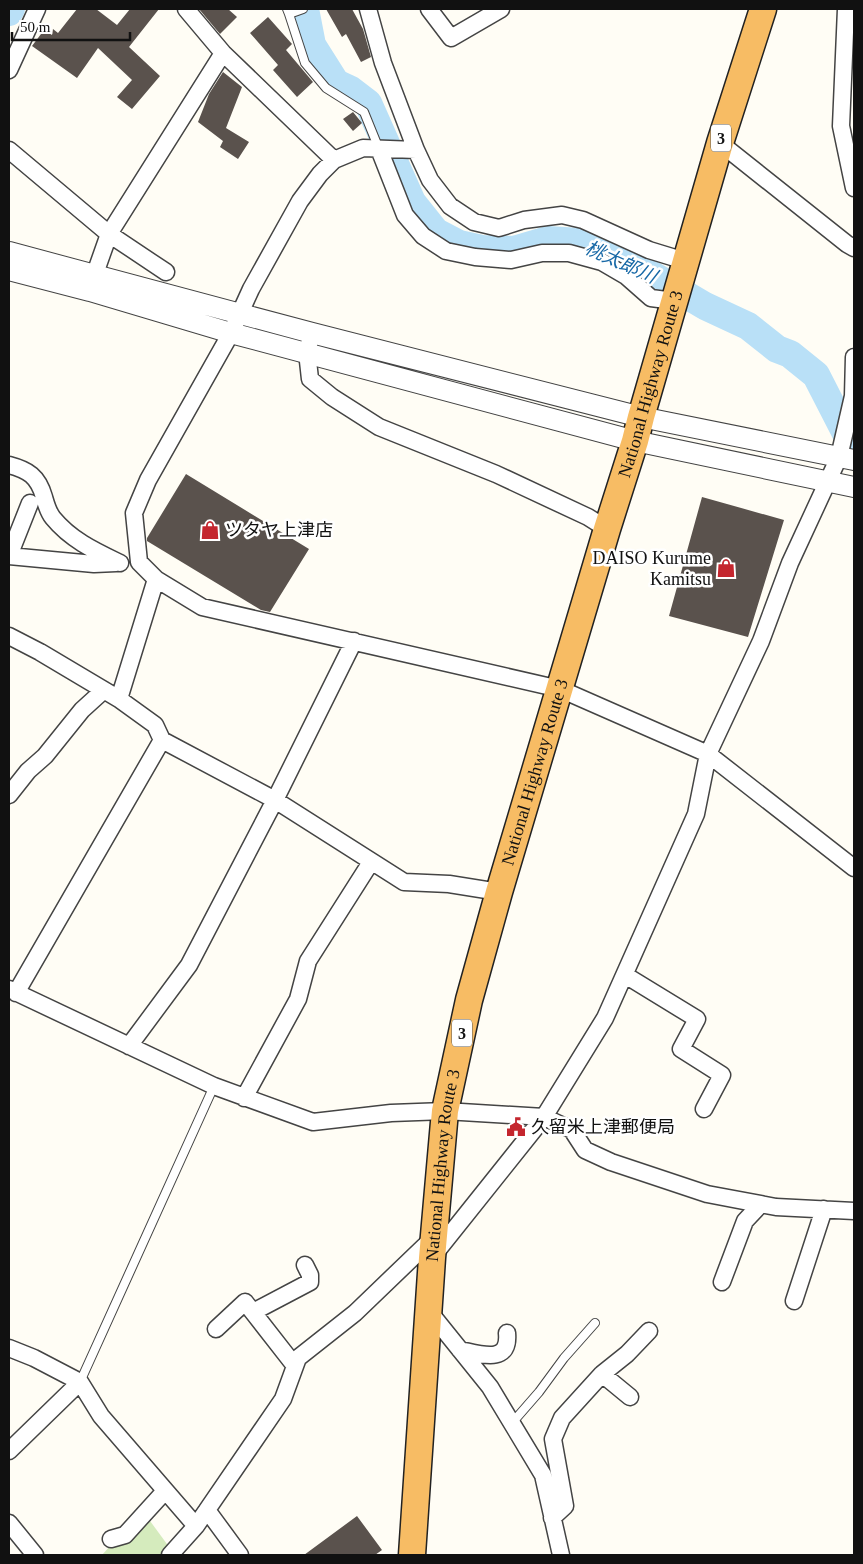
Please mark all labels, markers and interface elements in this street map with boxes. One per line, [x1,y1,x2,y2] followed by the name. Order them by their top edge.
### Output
[12,10,130,42] scale bar
[20,19,51,35] text: 50 m
[711,125,731,152] road number: 3
[582,237,662,288] water label: 桃太郎川
[614,288,687,480] street label: National Highway Route 3
[199,519,221,541] shop icon: ツタヤ上津店
[225,520,333,540] place label: ツタヤ上津店
[593,548,711,589] place label: DAISO Kurume Kamitsu
[715,557,737,579] shop icon: DAISO Kurume Kamitsu
[497,676,572,868] street label: National Highway Route 3
[452,1020,472,1046] road number: 3
[422,1067,464,1262] street label: National Highway Route 3
[505,1116,527,1138] public building icon: 久留米上津郵便局
[531,1117,675,1137] place label: 久留米上津郵便局

